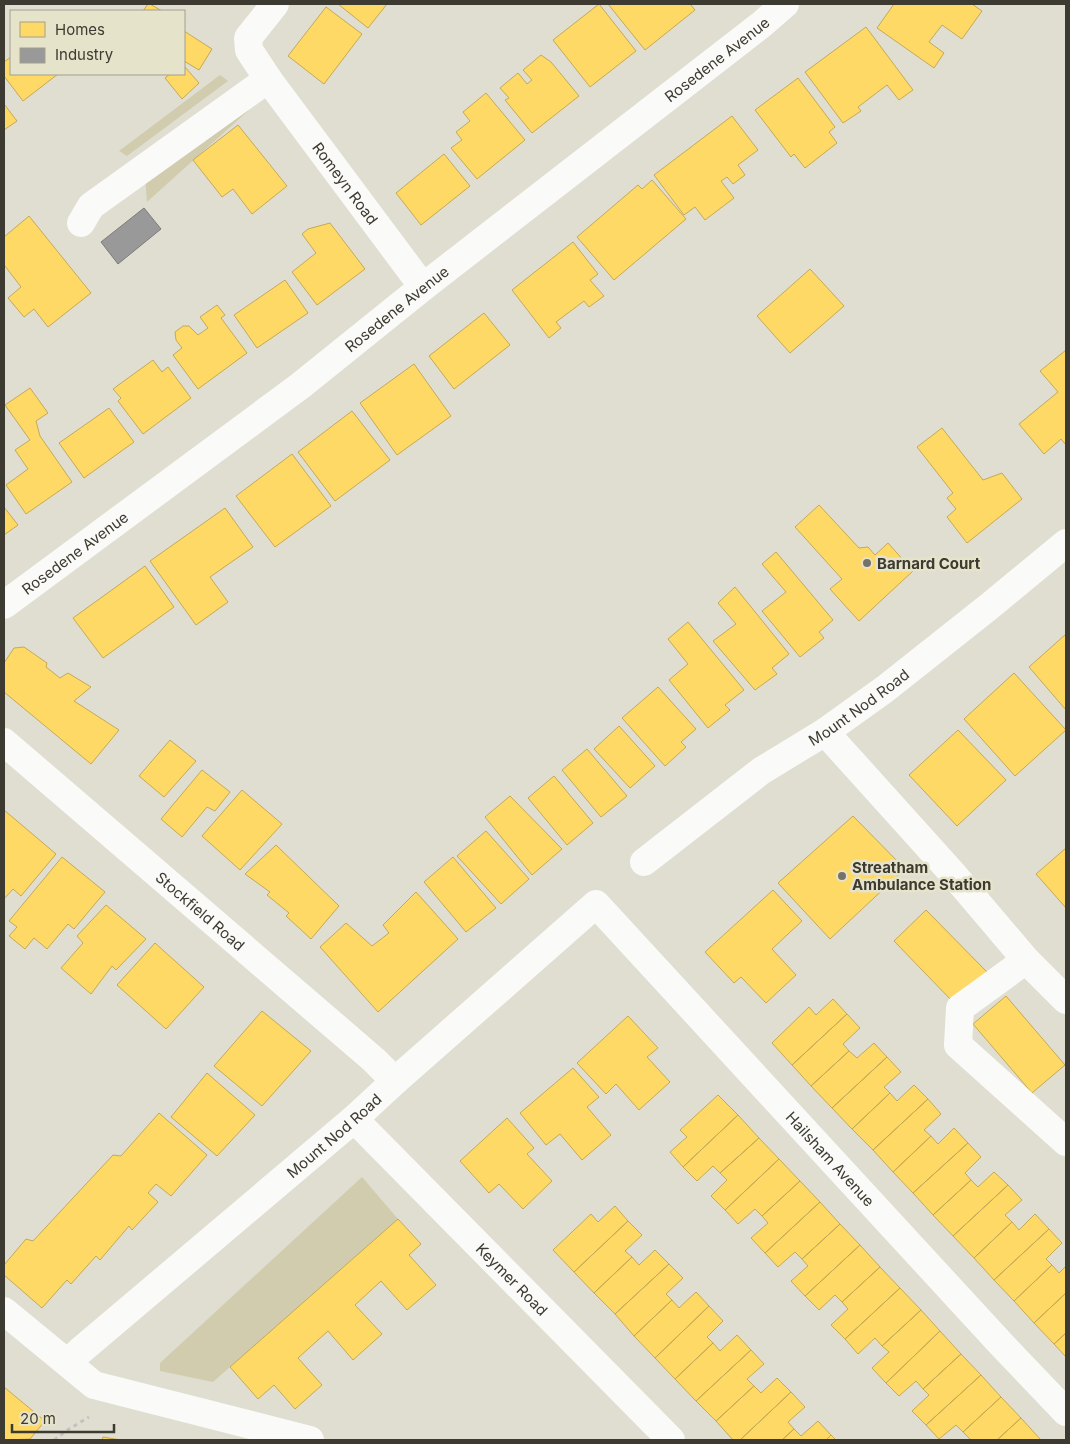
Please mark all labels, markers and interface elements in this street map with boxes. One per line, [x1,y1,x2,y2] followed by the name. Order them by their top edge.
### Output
[10,10,185,75] legend
[661,12,773,106] street label: Rosedene Avenue
[55,20,105,39] text: Homes
[55,45,114,64] text: Industry
[309,138,382,228] street label: Romeyn Road
[341,261,452,356] street label: Rosedene Avenue
[18,507,132,598] street label: Rosedene Avenue
[877,554,981,573] place label: Barnard Court
[861,557,873,569] marker: Barnard Court
[805,664,913,749] street label: Mount Nod Road
[852,858,991,894] place label: Streatham Ambulance Station
[152,867,249,954] street label: Stockfield Road
[836,870,848,882] marker: Streatham Ambulance Station
[282,1089,385,1182] street label: Mount Nod Road
[782,1107,879,1210] street label: Hailsham Avenue
[472,1239,552,1319] street label: Keymer Road
[12,1402,115,1434] scale bar
[20,1409,56,1428] text: 20 m

